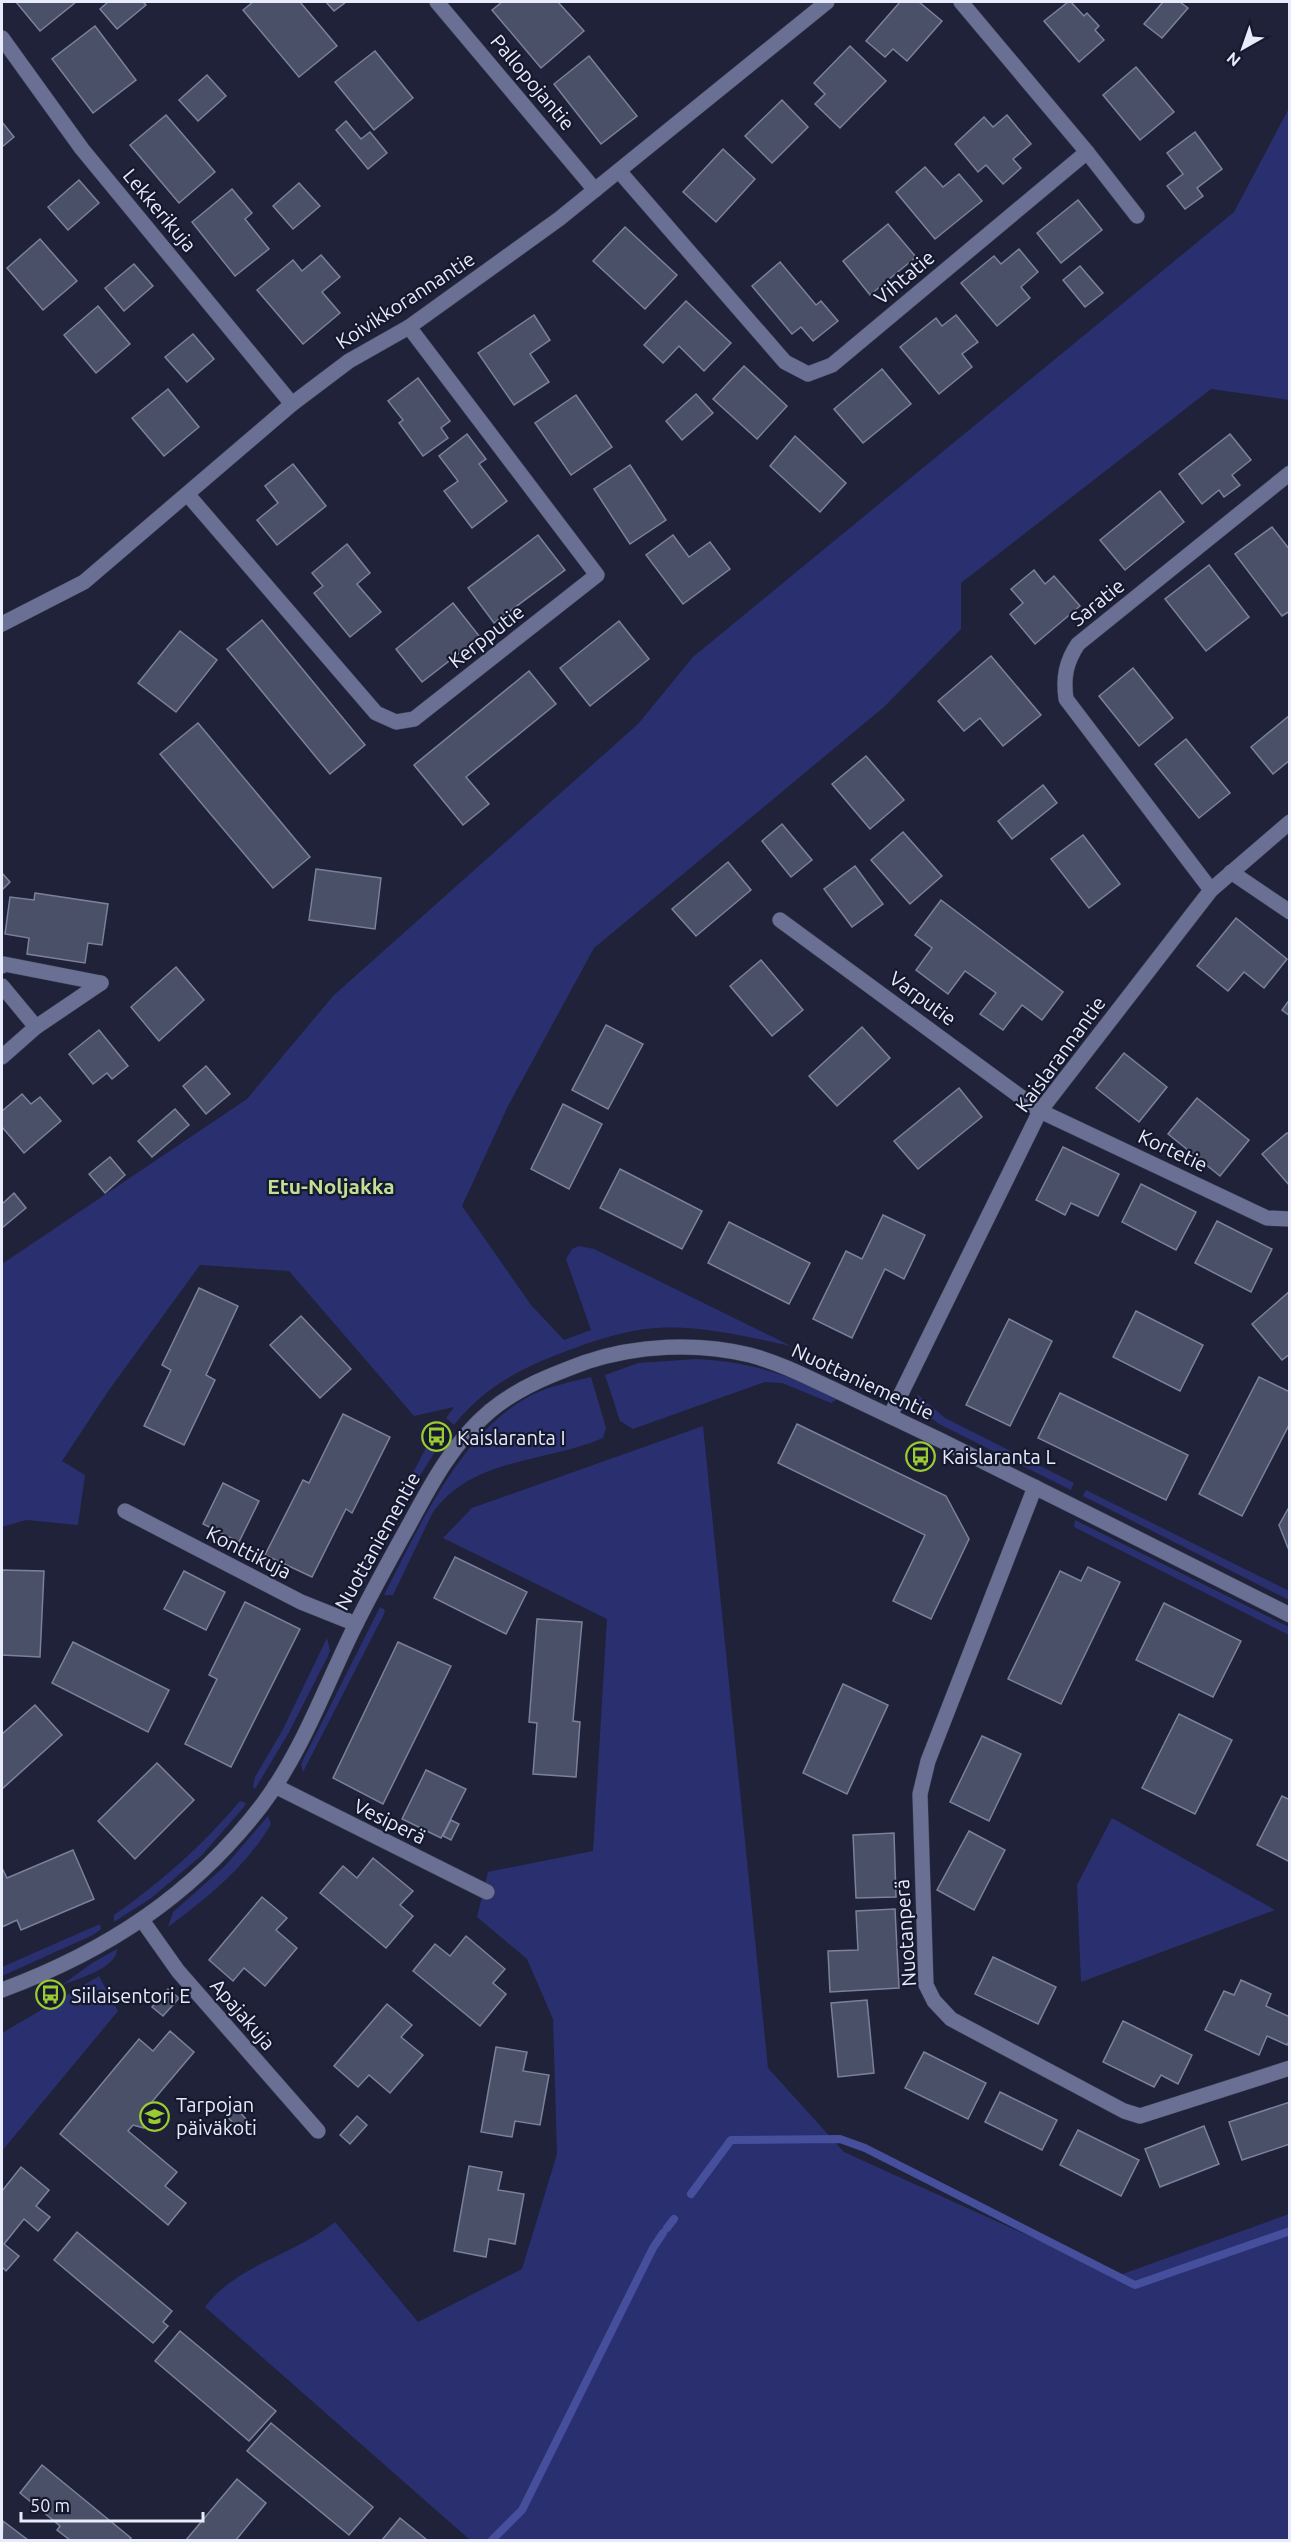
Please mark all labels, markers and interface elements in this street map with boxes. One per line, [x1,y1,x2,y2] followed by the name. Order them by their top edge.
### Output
[1213,18,1273,78] north arrow
[486,29,580,135] street label: Pallopojantie
[1223,49,1244,70] text: N
[119,164,201,256] street label: Lekkerikuja
[869,245,939,309] street label: Vihtatie
[331,247,479,353] street label: Koivikkorannantie
[1066,573,1128,631] street label: Saratie
[444,600,528,672] street label: Kerpputie
[885,966,961,1030] street label: Varputie
[1010,992,1110,1116] street label: Kaislarannantie
[1135,1124,1211,1176] street label: Kortetie
[267,1174,395,1198] district label: Etu-Noljakka
[788,1338,938,1424] street label: Nuottaniementie
[420,1421,452,1453] bus stop icon: Kaislaranta I
[457,1426,566,1449] place label: Kaislaranta I
[905,1440,937,1472] bus stop icon: Kaislaranta L
[942,1445,1056,1468] place label: Kaislaranta L
[330,1468,424,1614] street label: Nuottaniementie
[203,1521,295,1583] street label: Konttikuja
[350,1794,430,1848] street label: Vesiperä
[890,1879,920,1987] street label: Nuotanperä
[206,1974,280,2054] street label: Apajakuja
[34,1979,66,2011] bus stop icon: Siilaisentori E
[71,1984,191,2007] place label: Siilaisentori E
[176,2093,257,2139] place label: Tarpojan päiväkoti
[139,2100,171,2132] school or university icon: Tarpojan päiväkoti
[21,2485,202,2523] scale bar
[30,2495,70,2515] text: 50 m

